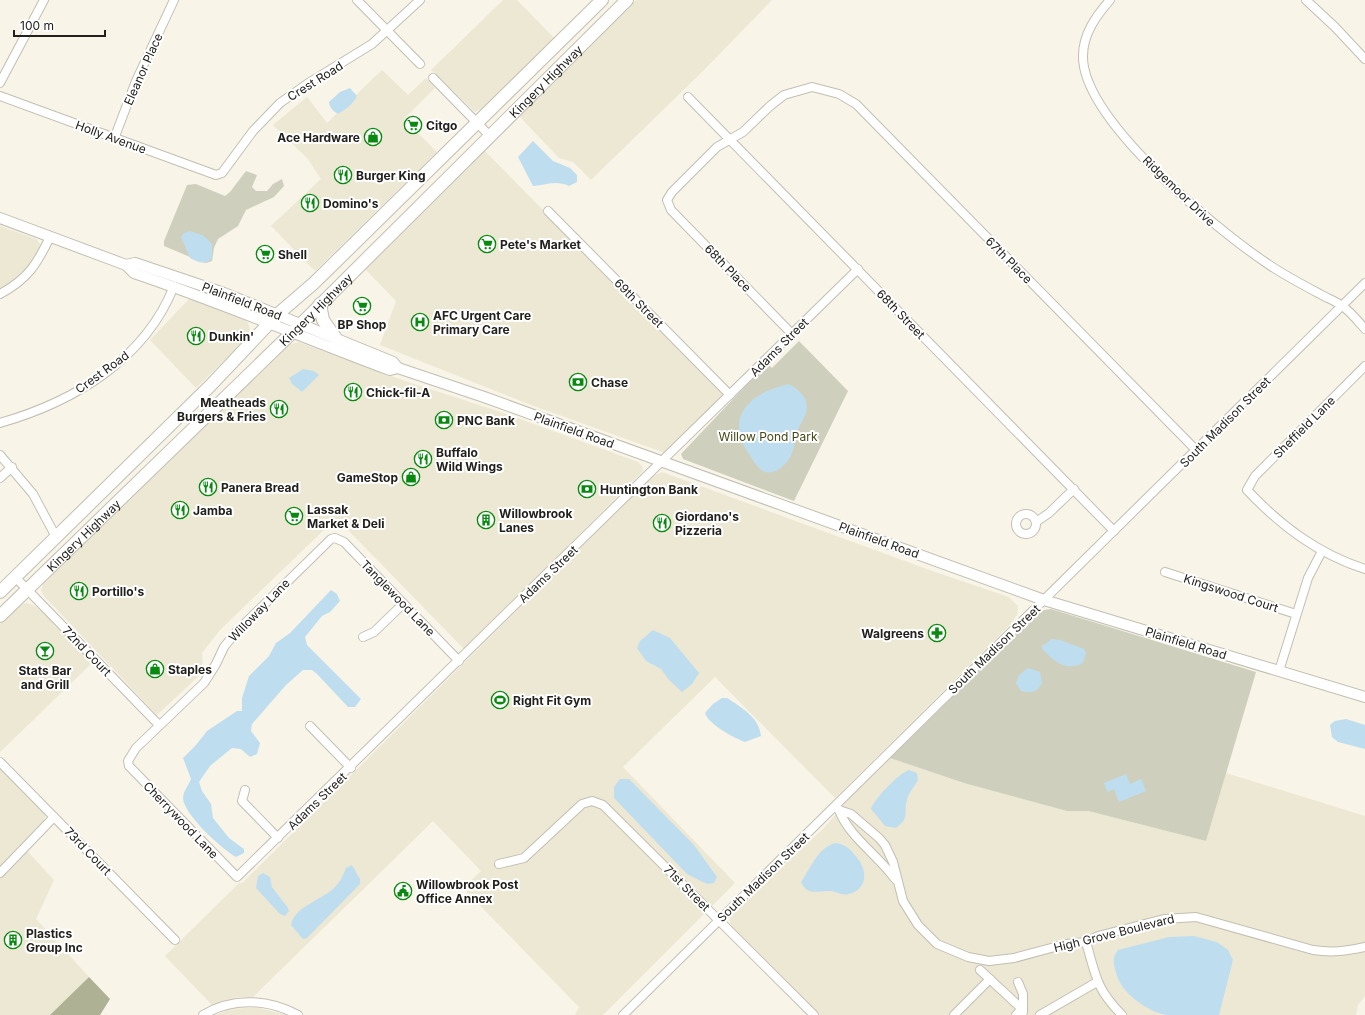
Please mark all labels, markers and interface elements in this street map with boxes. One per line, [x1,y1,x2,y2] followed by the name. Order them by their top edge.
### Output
[14,12,105,38] scale bar
[20,18,54,33] text: 100 m
[120,31,166,107] street label: Eleanor Place
[506,41,585,121] street label: Kingery Highway
[284,58,346,104] street label: Crest Road
[403,115,423,135] supermarket icon: Citgo
[74,117,148,157] street label: Holly Avenue
[426,118,457,133] place label: Citgo
[363,127,383,147] shop icon: Ace Hardware
[277,130,360,145] place label: Ace Hardware
[1140,153,1218,229] street label: Ridgemoor Drive
[333,165,353,185] restaurant icon: Burger King
[356,168,426,183] place label: Burger King
[300,193,320,213] restaurant icon: Domino's
[323,196,379,211] place label: Domino's
[477,234,497,254] supermarket icon: Pete's Market
[983,234,1035,286] street label: 67th Place
[500,237,582,252] place label: Pete's Market
[702,241,754,295] street label: 68th Place
[255,244,275,264] supermarket icon: Shell
[278,247,307,262] place label: Shell
[276,270,355,349] street label: Kingery Highway
[611,275,667,331] street label: 69th Street
[200,279,284,323] street label: Plainfield Road
[874,286,928,342] street label: 68th Street
[352,296,372,316] supermarket icon: BP Shop
[433,308,531,337] place label: AFC Urgent Care Primary Care
[410,312,430,332] hospital icon: AFC Urgent Care Primary Care
[747,315,811,379] street label: Adams Street
[338,317,387,332] place label: BP Shop
[186,326,206,346] restaurant icon: Dunkin'
[209,329,254,344] place label: Dunkin'
[72,348,132,396] street label: Crest Road
[568,372,588,392] bank icon: Chase
[1177,373,1274,470] street label: South Madison Street
[591,375,628,390] place label: Chase
[343,382,363,402] restaurant icon: Chick-fil-A
[366,385,430,400] place label: Chick-fil-A
[1270,393,1338,461] street label: Sheffield Lane
[177,395,266,424] place label: Meatheads Burgers & Fries
[269,399,289,419] restaurant icon: Meatheads Burgers & Fries
[532,409,616,451] street label: Plainfield Road
[434,410,454,430] bank icon: PNC Bank
[457,413,515,428] place label: PNC Bank
[718,429,818,444] park label: Willow Pond Park
[436,445,503,474] place label: Buffalo Wild Wings
[413,449,433,469] restaurant icon: Buffalo Wild Wings
[401,467,421,487] shop icon: GameStop
[337,470,398,485] place label: GameStop
[198,477,218,497] restaurant icon: Panera Bread
[577,479,597,499] bank icon: Huntington Bank
[221,480,299,495] place label: Panera Bread
[600,482,698,497] place label: Huntington Bank
[43,496,123,574] street label: Kingery Highway
[170,500,190,520] restaurant icon: Jamba
[307,502,385,531] place label: Lassak Market & Deli
[193,503,233,518] place label: Jamba
[284,506,304,526] supermarket icon: Lassak Market & Deli
[499,506,572,535] place label: Willowbrook Lanes
[675,509,739,538] place label: Giordano's Pizzeria
[476,510,496,530] building icon: Willowbrook Lanes
[652,513,672,533] restaurant icon: Giordano's Pizzeria
[837,519,921,561] street label: Plainfield Road
[515,542,581,606] street label: Adams Street
[358,557,438,639] street label: Tanglewood Lane
[1182,571,1280,615] street label: Kingswood Court
[225,575,293,645] street label: Willoway Lane
[69,581,89,601] restaurant icon: Portillo's
[92,584,144,599] place label: Portillo's
[945,601,1043,697] street label: South Madison Street
[60,623,115,679] street label: 72nd Court
[927,623,947,643] pharmacy icon: Walgreens
[1144,624,1228,662] street label: Plainfield Road
[861,626,924,641] place label: Walgreens
[35,641,55,661] bar icon: Stats Bar and Grill
[145,659,165,679] shop icon: Staples
[168,662,212,677] place label: Staples
[19,663,72,692] place label: Stats Bar and Grill
[490,690,510,710] sports icon: Right Fit Gym
[513,693,591,708] place label: Right Fit Gym
[284,769,350,833] street label: Adams Street
[140,778,222,862] street label: Cherrywood Lane
[62,824,115,878] street label: 73rd Court
[714,829,812,925] street label: South Madison Street
[661,862,713,914] street label: 71st Street
[416,877,519,906] place label: Willowbrook Post Office Annex
[393,881,413,901] public building icon: Willowbrook Post Office Annex
[1052,911,1176,955] street label: High Grove Boulevard
[26,926,83,955] place label: Plastics Group Inc
[3,930,23,950] building icon: Plastics Group Inc

